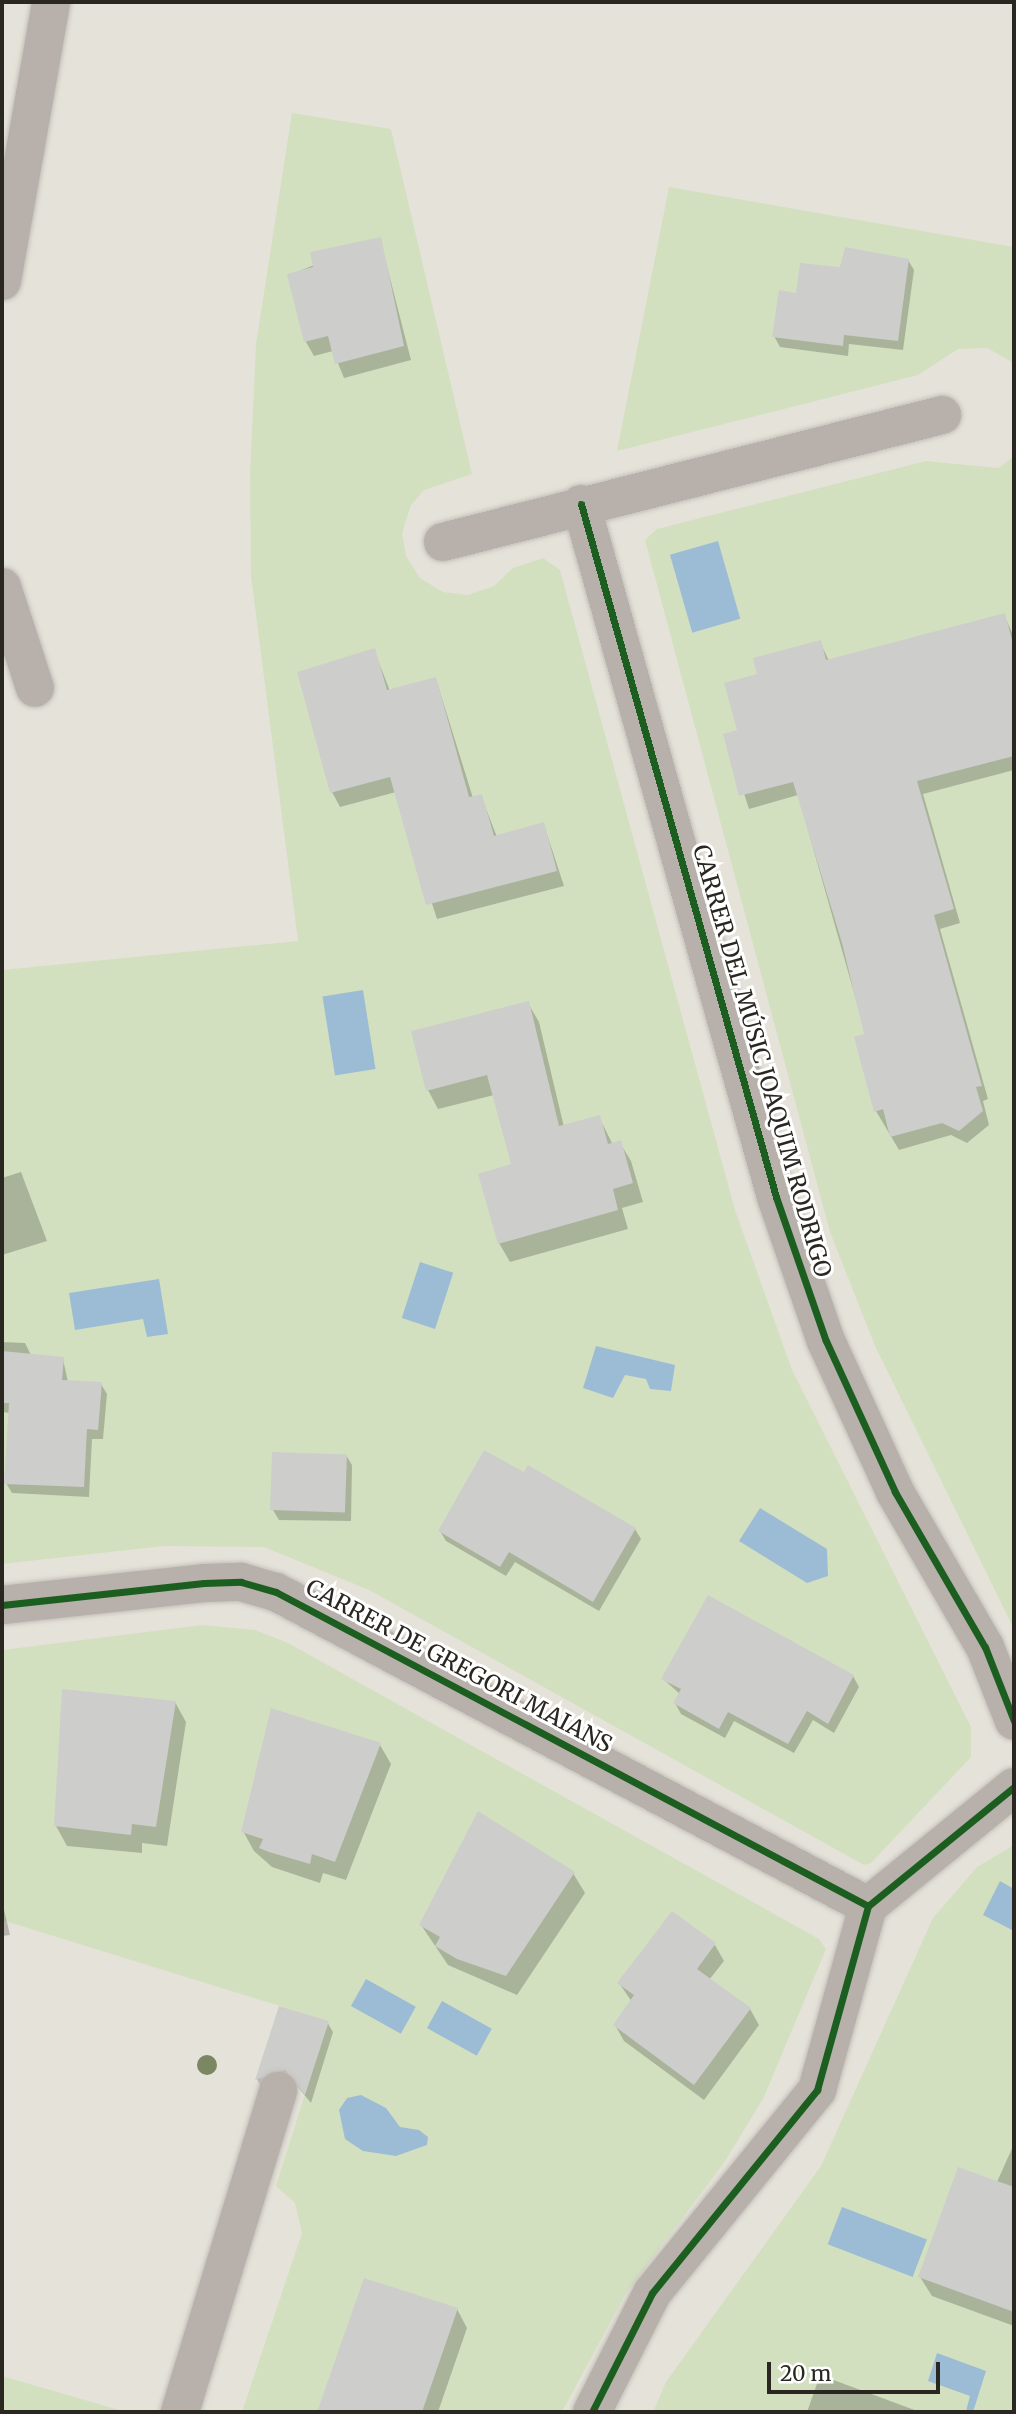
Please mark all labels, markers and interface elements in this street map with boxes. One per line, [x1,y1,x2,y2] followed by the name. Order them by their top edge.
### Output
[687,842,837,1280] street label: CARRER DEL MÚSIC JOAQUIM RODRIGO
[301,1573,617,1759] street label: CARRER DE GREGORI MAIANS
[771,2348,944,2392] scale bar
[780,2360,831,2387] text: 20 m

